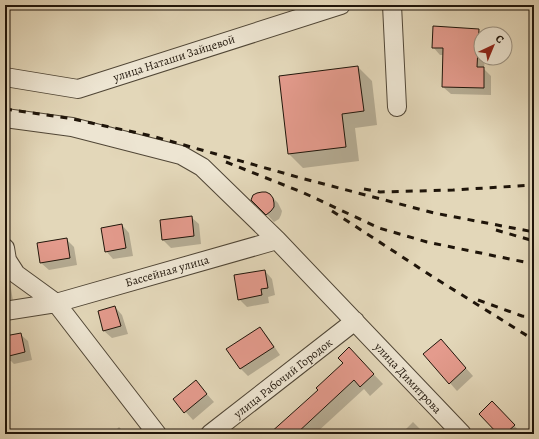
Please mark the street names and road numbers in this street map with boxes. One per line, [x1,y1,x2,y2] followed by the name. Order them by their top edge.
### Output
[110,31,237,86] street label: улица Наташи Зайцевой
[123,251,211,291] street label: Бассейная улица
[230,334,336,422] street label: улица Рабочий Городок
[370,338,445,417] street label: улица Димитрова

